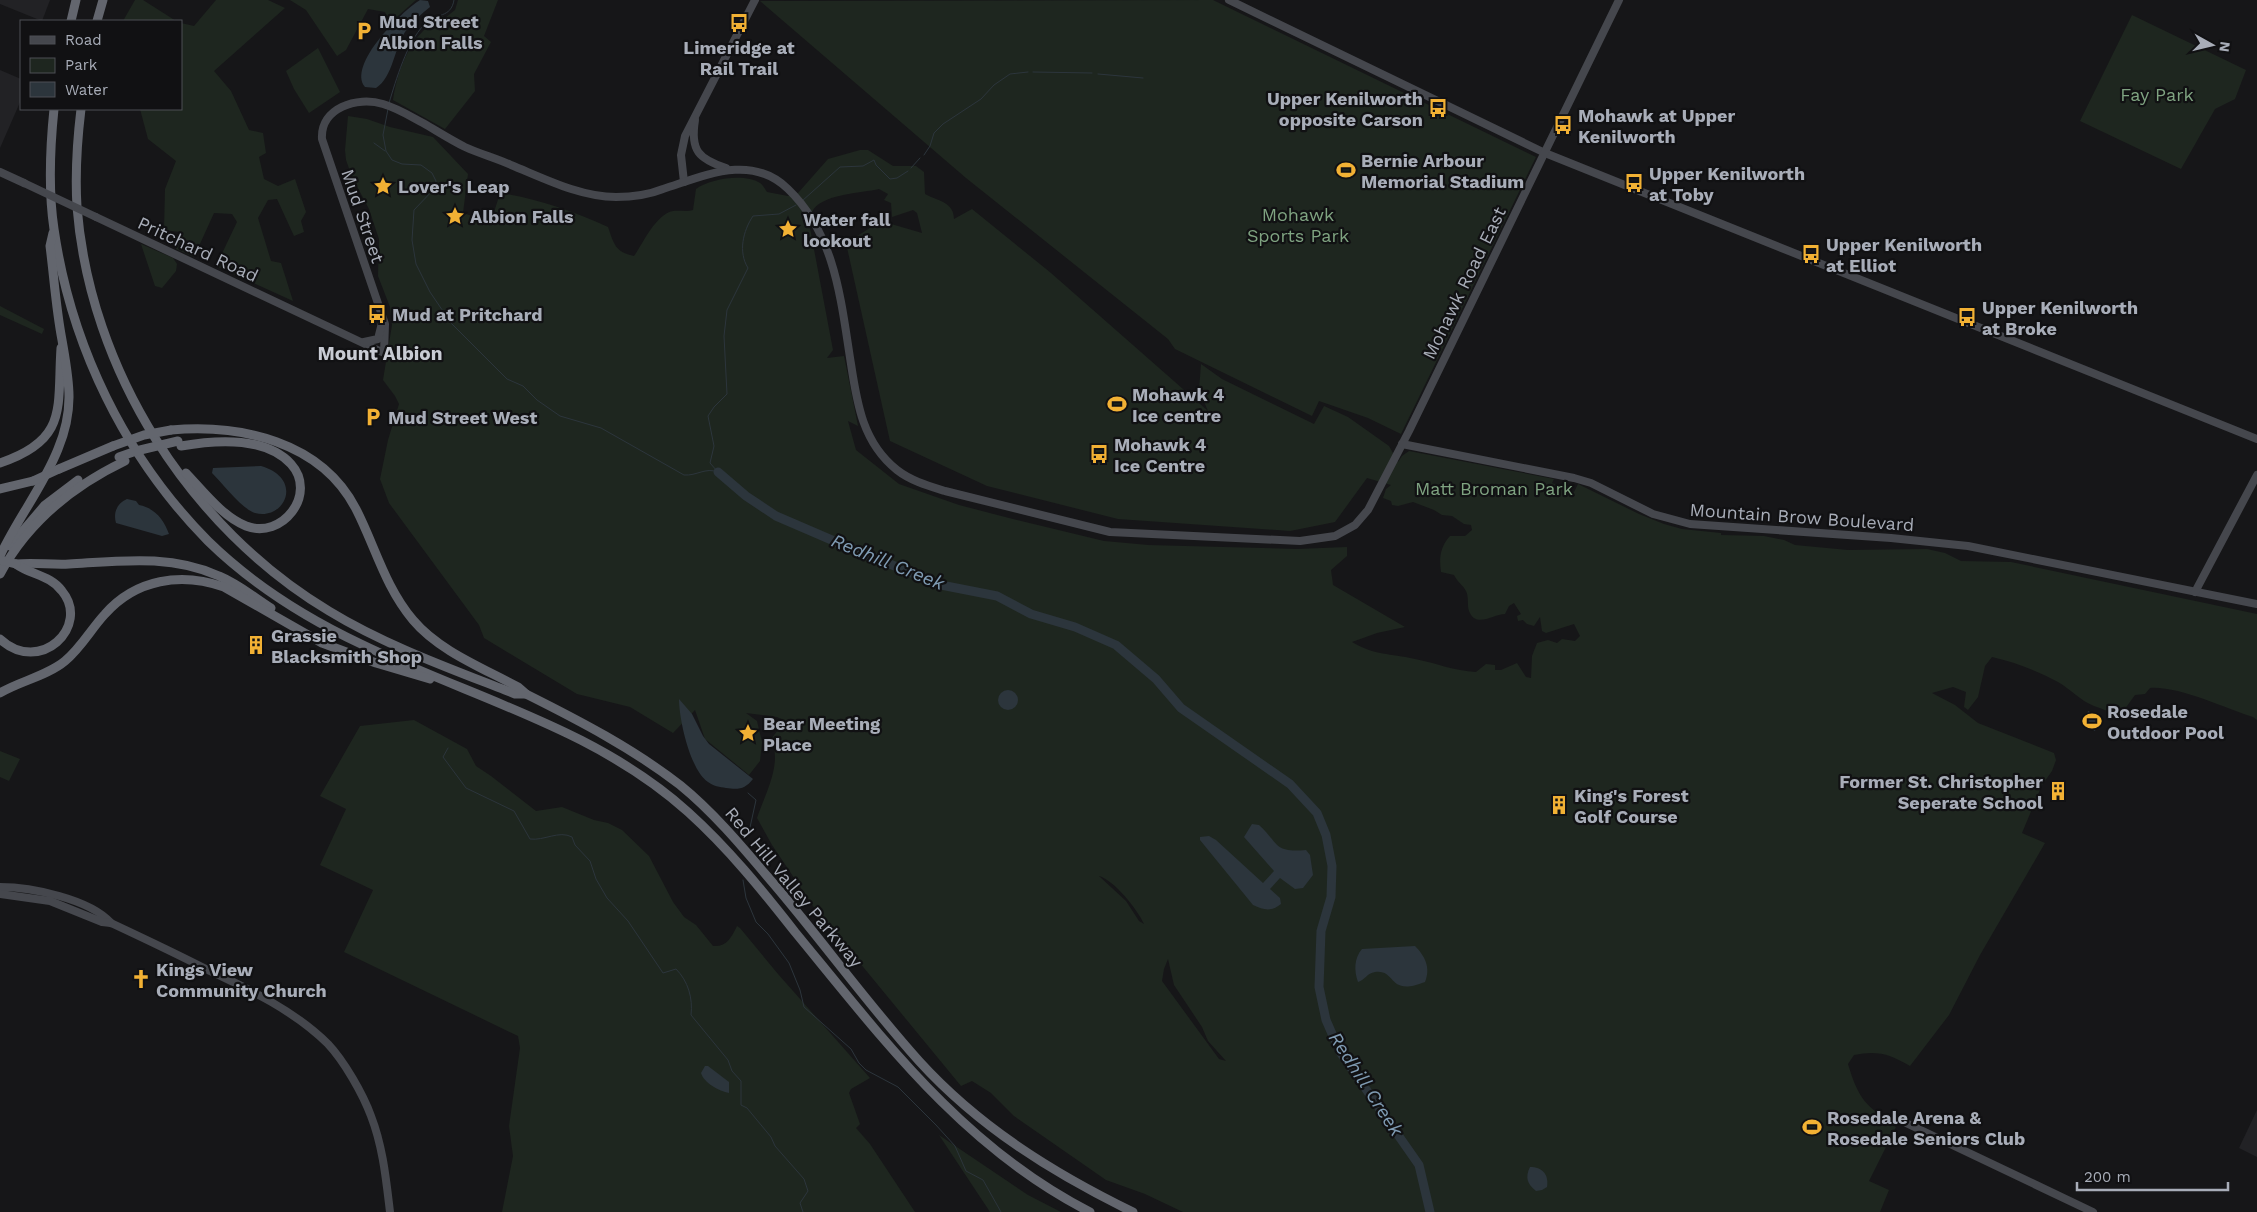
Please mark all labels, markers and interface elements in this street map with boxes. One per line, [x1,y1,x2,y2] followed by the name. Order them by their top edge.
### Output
[379,11,483,53] place label: Mud Street Albion Falls
[728,12,750,34] bus stop icon: Limeridge at Rail Trail
[20,20,182,110] legend
[353,20,375,42] parking icon: Mud Street Albion Falls
[2187,20,2237,70] north arrow
[65,31,102,49] text: Road
[683,37,795,79] place label: Limeridge at Rail Trail
[2216,41,2234,53] text: N
[65,56,98,74] text: Park
[65,81,108,99] text: Water
[2120,84,2194,105] park label: Fay Park
[1267,88,1423,130] place label: Upper Kenilworth opposite Carson
[1427,97,1449,119] bus stop icon: Upper Kenilworth opposite Carson
[1578,105,1735,147] place label: Mohawk at Upper Kenilworth
[1552,114,1574,136] bus stop icon: Mohawk at Upper Kenilworth
[1361,150,1524,192] place label: Bernie Arbour Memorial Stadium
[1335,159,1357,181] sports icon: Bernie Arbour Memorial Stadium
[1649,163,1805,205] place label: Upper Kenilworth at Toby
[337,166,389,266] street label: Mud Street
[1623,172,1645,194] bus stop icon: Upper Kenilworth at Toby
[372,175,394,197] place icon: Lover's Leap
[398,176,509,197] place label: Lover's Leap
[1418,203,1510,363] street label: Mohawk Road East
[1247,204,1349,246] park label: Mohawk Sports Park
[444,205,466,227] place icon: Albion Falls
[470,206,574,227] place label: Albion Falls
[803,209,891,251] place label: Water fall lookout
[134,212,262,286] street label: Pritchard Road
[777,218,799,240] place icon: Water fall lookout
[1826,234,1982,276] place label: Upper Kenilworth at Elliot
[1800,243,1822,265] bus stop icon: Upper Kenilworth at Elliot
[1982,297,2138,339] place label: Upper Kenilworth at Broke
[366,303,388,325] bus stop icon: Mud at Pritchard
[392,304,543,325] place label: Mud at Pritchard
[1956,306,1978,328] bus stop icon: Upper Kenilworth at Broke
[317,342,443,365] district label: Mount Albion
[1132,384,1225,426] place label: Mohawk 4 Ice centre
[1106,393,1128,415] sports icon: Mohawk 4 Ice centre
[362,406,384,428] parking icon: Mud Street West
[388,407,537,428] place label: Mud Street West
[1114,434,1207,476] place label: Mohawk 4 Ice Centre
[1088,443,1110,465] bus stop icon: Mohawk 4 Ice Centre
[1415,478,1573,499] park label: Matt Broman Park
[1689,499,1915,535] street label: Mountain Brow Boulevard
[828,529,948,595] water label: Redhill Creek
[271,625,422,667] place label: Grassie Blacksmith Shop
[245,634,267,656] building icon: Grassie Blacksmith Shop
[2107,701,2224,743] place label: Rosedale Outdoor Pool
[2081,710,2103,732] sports icon: Rosedale Outdoor Pool
[763,713,881,755] place label: Bear Meeting Place
[737,722,759,744] place icon: Bear Meeting Place
[1839,771,2043,813] place label: Former St. Christopher Seperate School
[2047,780,2069,802] building icon: Former St. Christopher Seperate School
[1574,785,1689,827] place label: King's Forest Golf Course
[1548,794,1570,816] building icon: King's Forest Golf Course
[721,803,868,972] street label: Red Hill Valley Parkway
[156,959,327,1001] place label: Kings View Community Church
[130,968,152,990] church icon: Kings View Community Church
[1324,1028,1409,1141] water label: Redhill Creek
[1827,1107,2025,1149] place label: Rosedale Arena & Rosedale Seniors Club
[1801,1116,1823,1138] sports icon: Rosedale Arena & Rosedale Seniors Club
[2077,1160,2228,1192] scale bar
[2084,1168,2131,1186] text: 200 m

